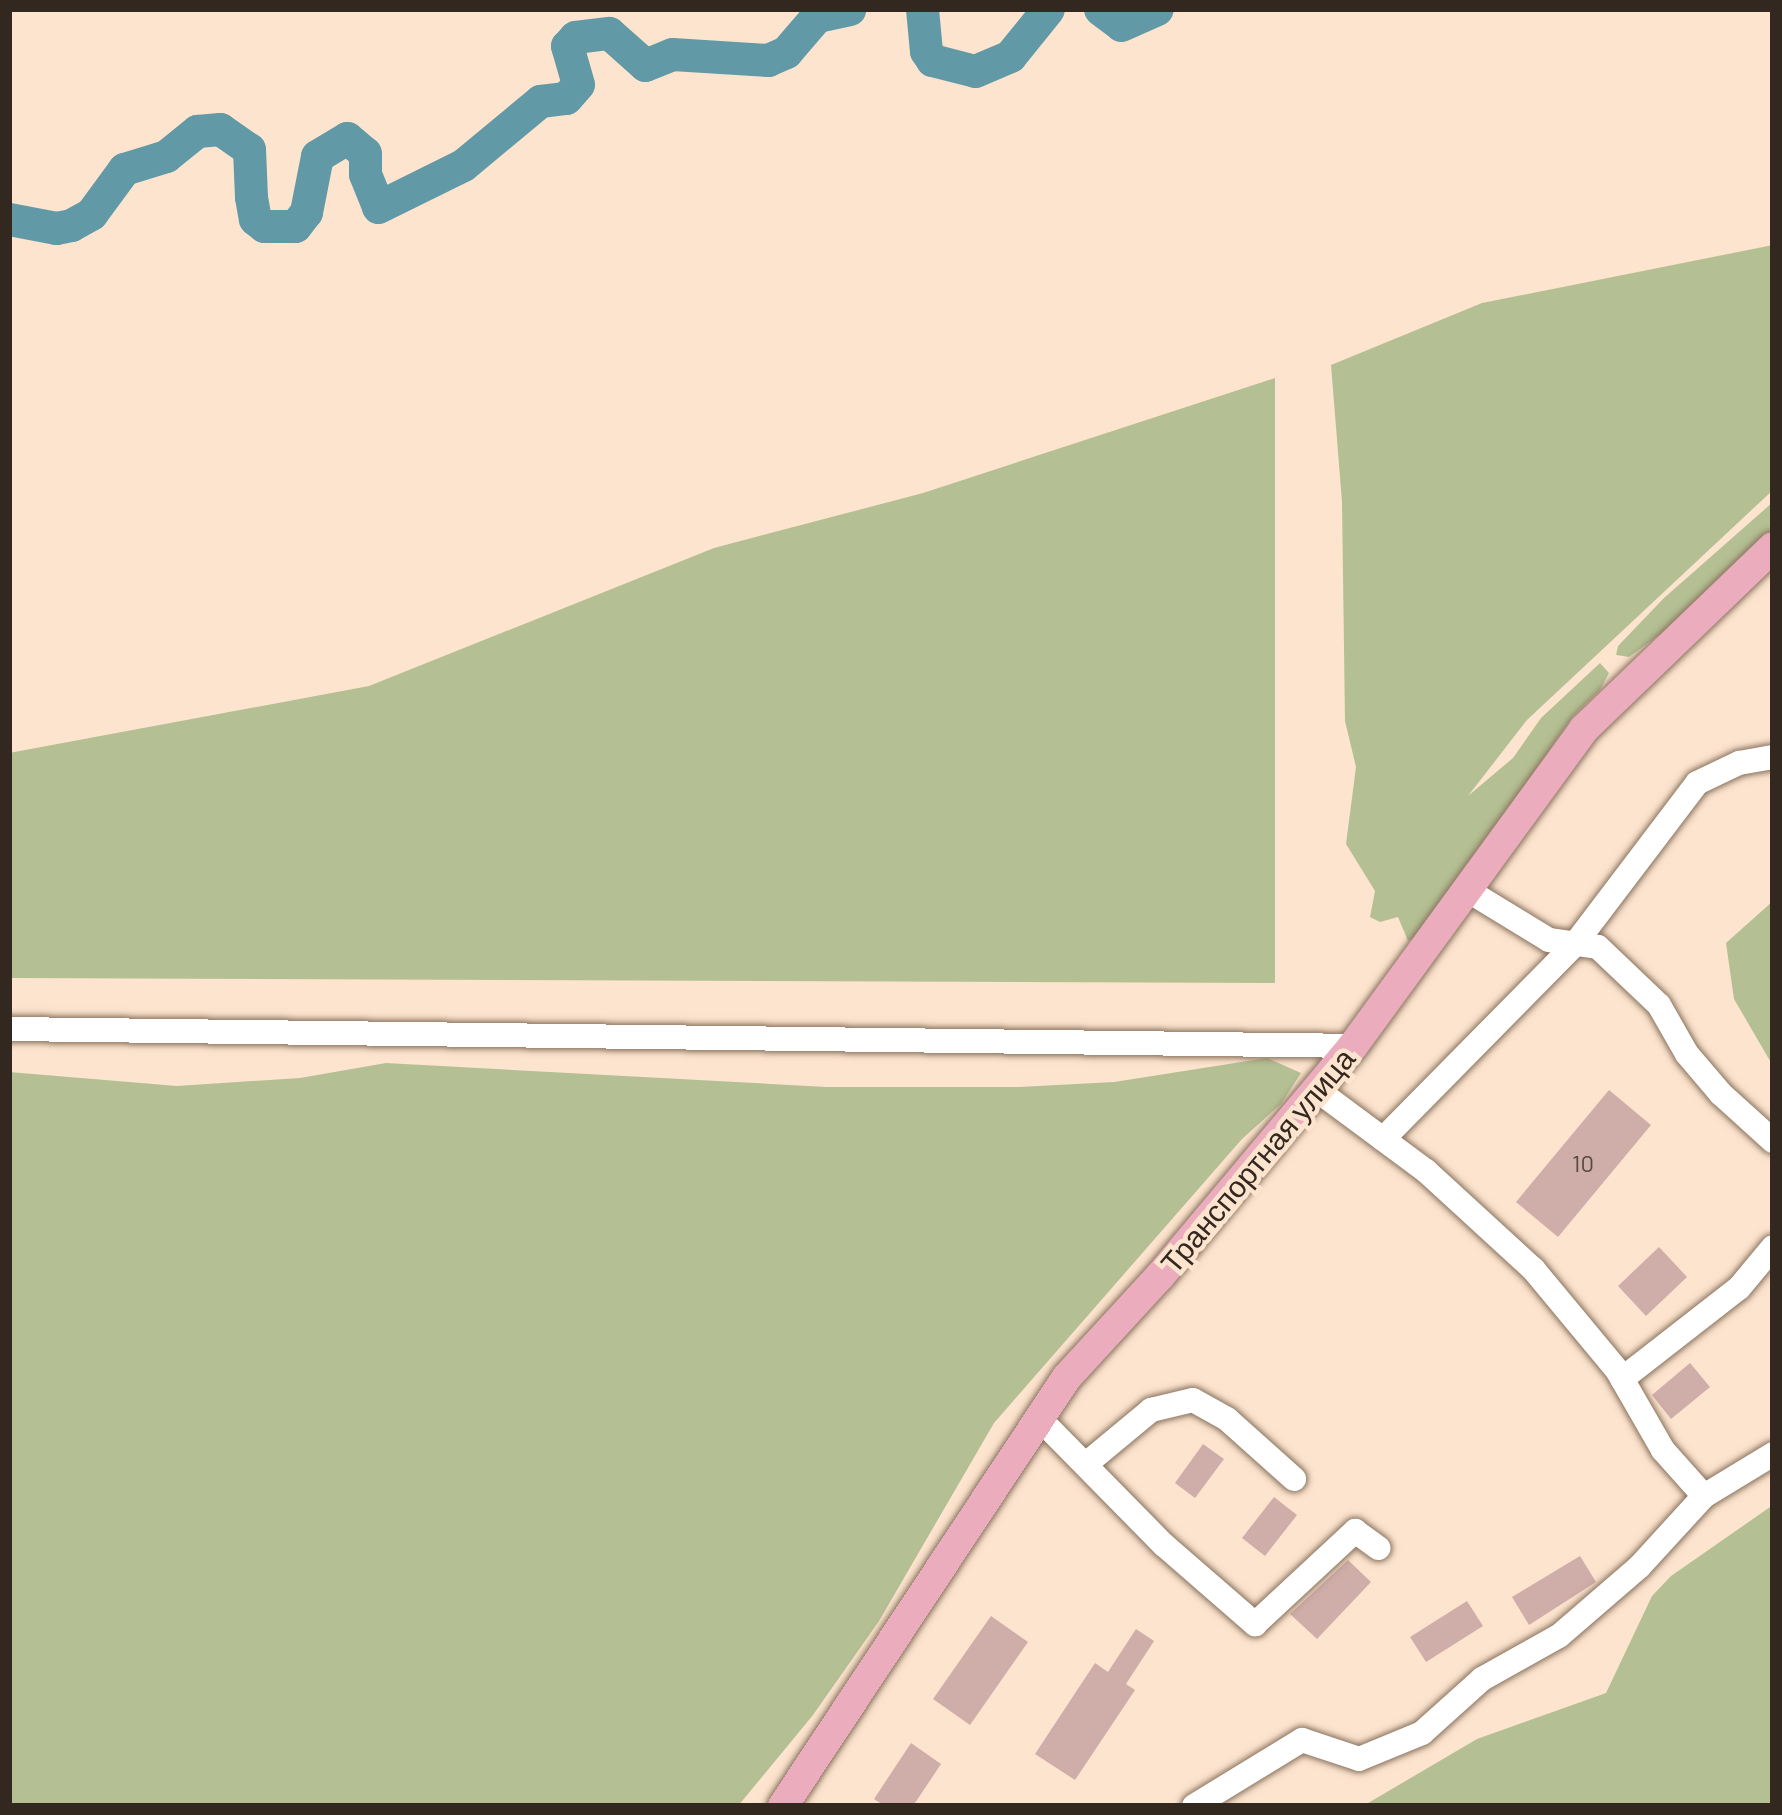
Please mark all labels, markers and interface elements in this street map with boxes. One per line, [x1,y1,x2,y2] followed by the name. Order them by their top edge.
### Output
[1153,1040,1361,1280] street label: Транспортная улица
[1572,1149,1594,1177] house number: 10

